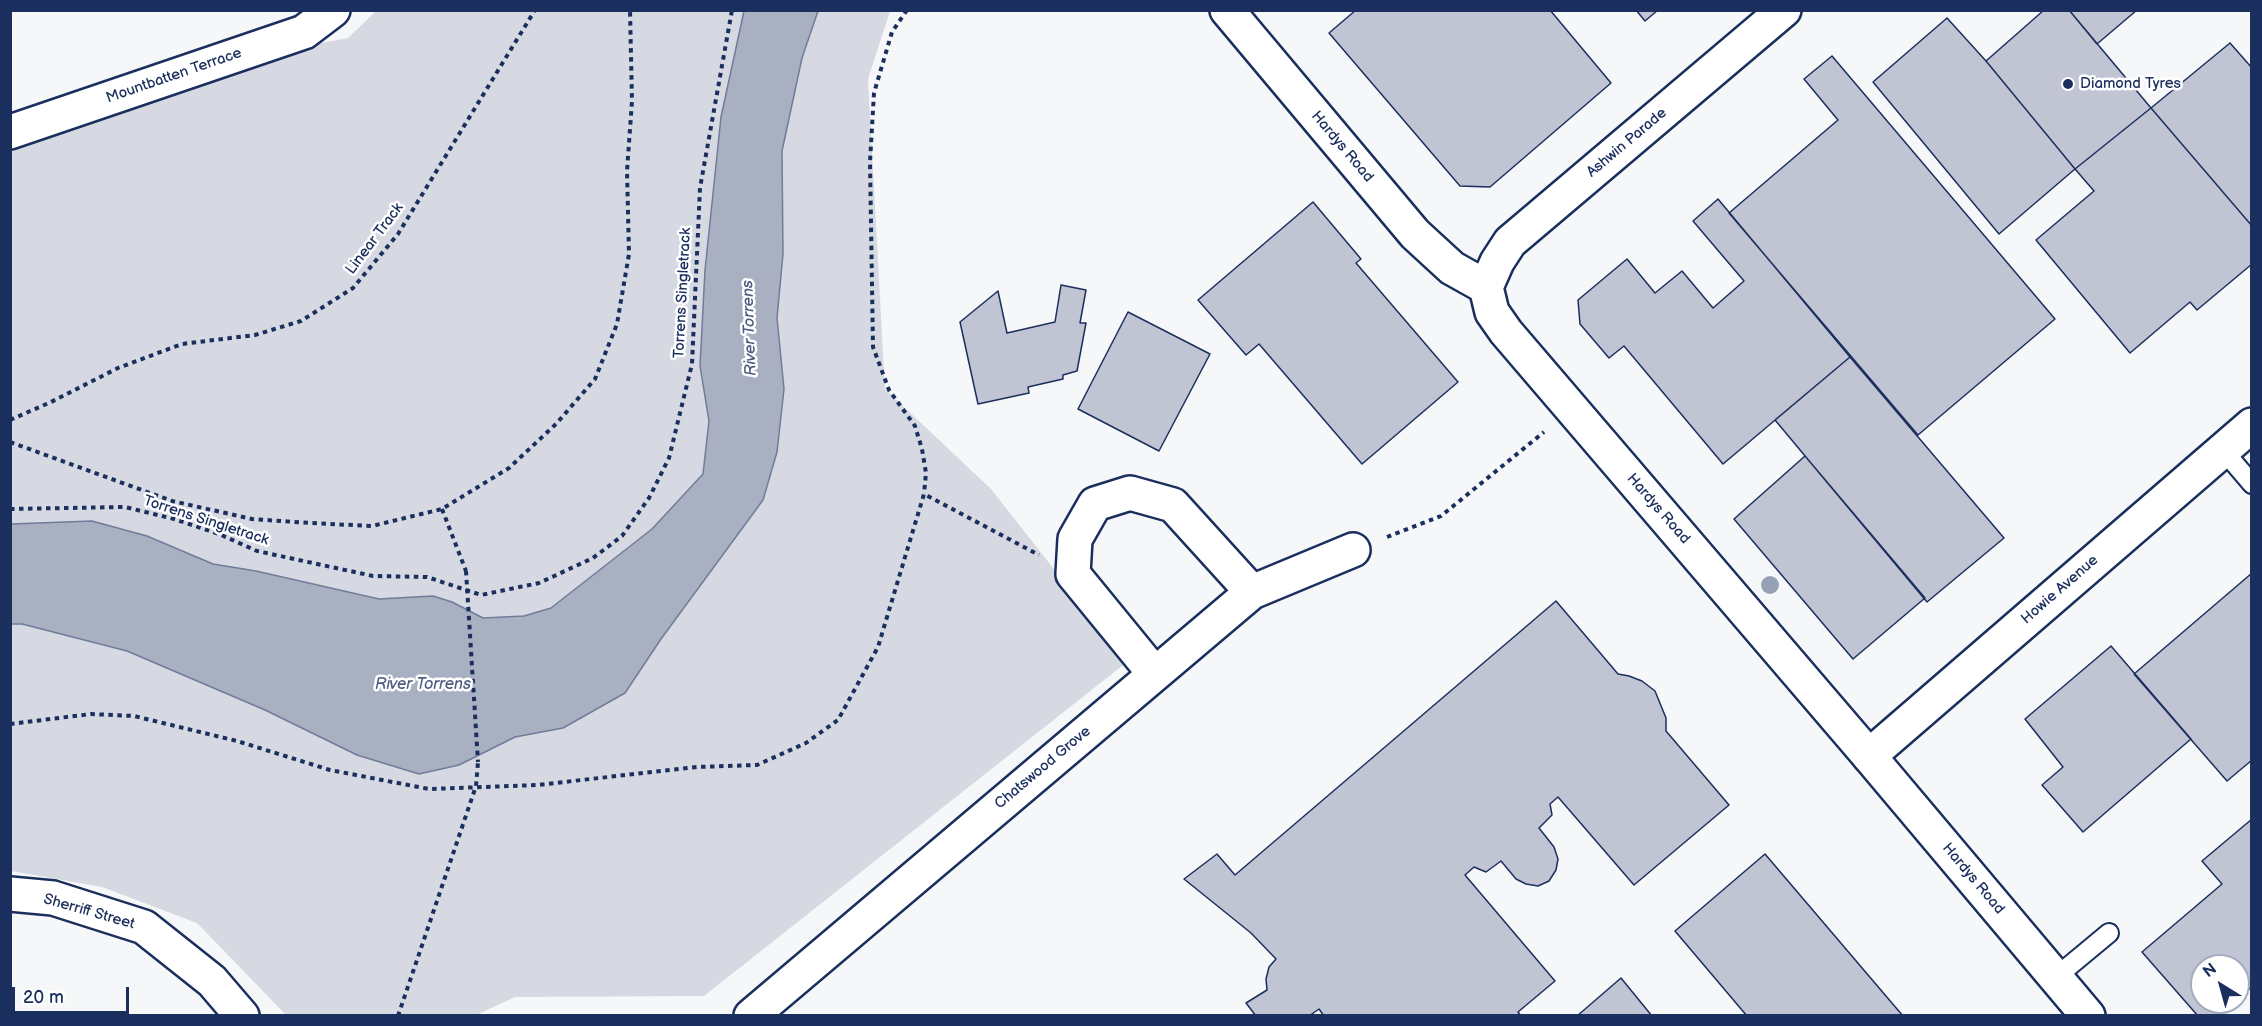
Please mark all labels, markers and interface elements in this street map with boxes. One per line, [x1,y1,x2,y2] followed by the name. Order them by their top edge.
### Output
[104,44,244,108] street label: Mountbatten Terrace
[2080,75,2181,93] place label: Diamond Tyres
[2061,77,2075,91] marker: Diamond Tyres
[1583,104,1671,182] street label: Ashwin Parade
[1307,108,1377,186] street label: Hardys Road
[342,200,408,278] street label: Linear Track
[671,227,695,359] street label: Torrens Singletrack
[739,280,761,376] water label: River Torrens
[1622,470,1694,548] street label: Hardys Road
[141,492,271,550] street label: Torrens Singletrack
[2018,552,2102,628] street label: Howie Avenue
[375,675,471,695] water label: River Torrens
[991,723,1095,813] street label: Chatswood Grove
[1938,840,2008,918] street label: Hardys Road
[41,890,137,934] street label: Sherriff Street
[2190,954,2250,1014] north arrow
[2200,960,2221,982] text: N
[15,975,132,1013] scale bar
[23,987,64,1008] text: 20 m

